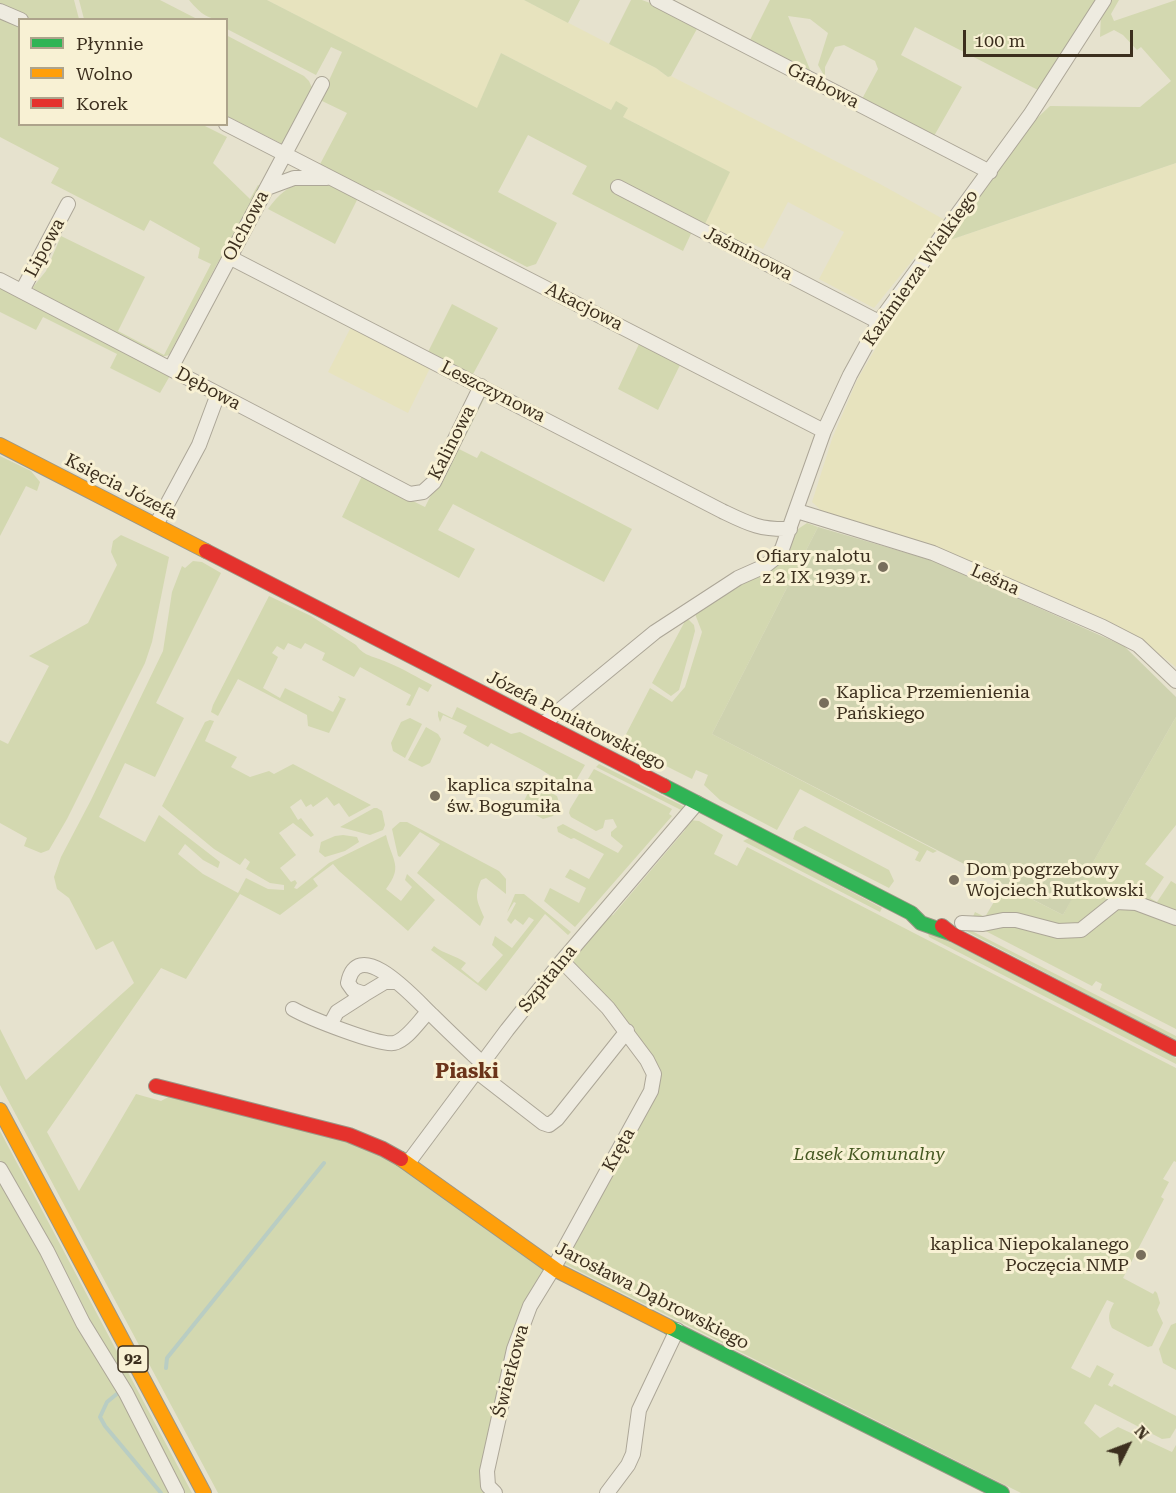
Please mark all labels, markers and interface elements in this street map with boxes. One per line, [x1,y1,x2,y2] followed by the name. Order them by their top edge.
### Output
[18,18,228,126] legend
[966,18,1136,56] scale bar
[974,30,1025,51] text: 100 m
[76,33,143,54] text: Płynnie
[783,59,863,113] street label: Grabowa
[76,63,133,84] text: Wolno
[76,93,128,114] text: Korek
[859,186,983,350] street label: Kazimierza Wielkiego
[218,187,274,265] street label: Olchowa
[21,215,69,281] street label: Lipowa
[700,222,796,286] street label: Jaśminowa
[542,278,626,336] street label: Akacjowa
[437,357,549,427] street label: Leszczynowa
[172,363,244,415] street label: Dębowa
[424,402,480,484] street label: Kalinowa
[61,449,181,525] street label: Księcia Józefa
[756,546,871,588] place label: Ofiary nalotu z 2 IX 1939 r.
[876,560,890,574] marker: Ofiary nalotu z 2 IX 1939 r.
[967,560,1023,600] street label: Leśna
[483,666,669,776] street label: Józefa Poniatowskiego
[836,682,1030,724] place label: Kaplica Przemienienia Pańskiego
[817,696,831,710] marker: Kaplica Przemienienia Pańskiego
[447,775,593,818] place label: kaplica szpitalna św. Bogumiła
[428,789,442,803] marker: kaplica szpitalna św. Bogumiła
[966,859,1144,902] place label: Dom pogrzebowy Wojciech Rutkowski
[947,873,961,887] marker: Dom pogrzebowy Wojciech Rutkowski
[514,941,582,1017] street label: Szpitalna
[435,1060,499,1084] district label: Piaski
[598,1124,640,1176] street label: Kręta
[793,1144,945,1166] park label: Lasek Komunalny
[930,1234,1129,1276] place label: kaplica Niepokalanego Poczęcia NMP
[551,1238,753,1354] street label: Jarosława Dąbrowskiego
[1134,1248,1148,1262] marker: kaplica Niepokalanego Poczęcia NMP
[488,1322,534,1420] street label: Świerkowa
[118,1346,148,1372] road number: 92
[1098,1415,1158,1475] north arrow
[1131,1422,1153,1444] text: N

